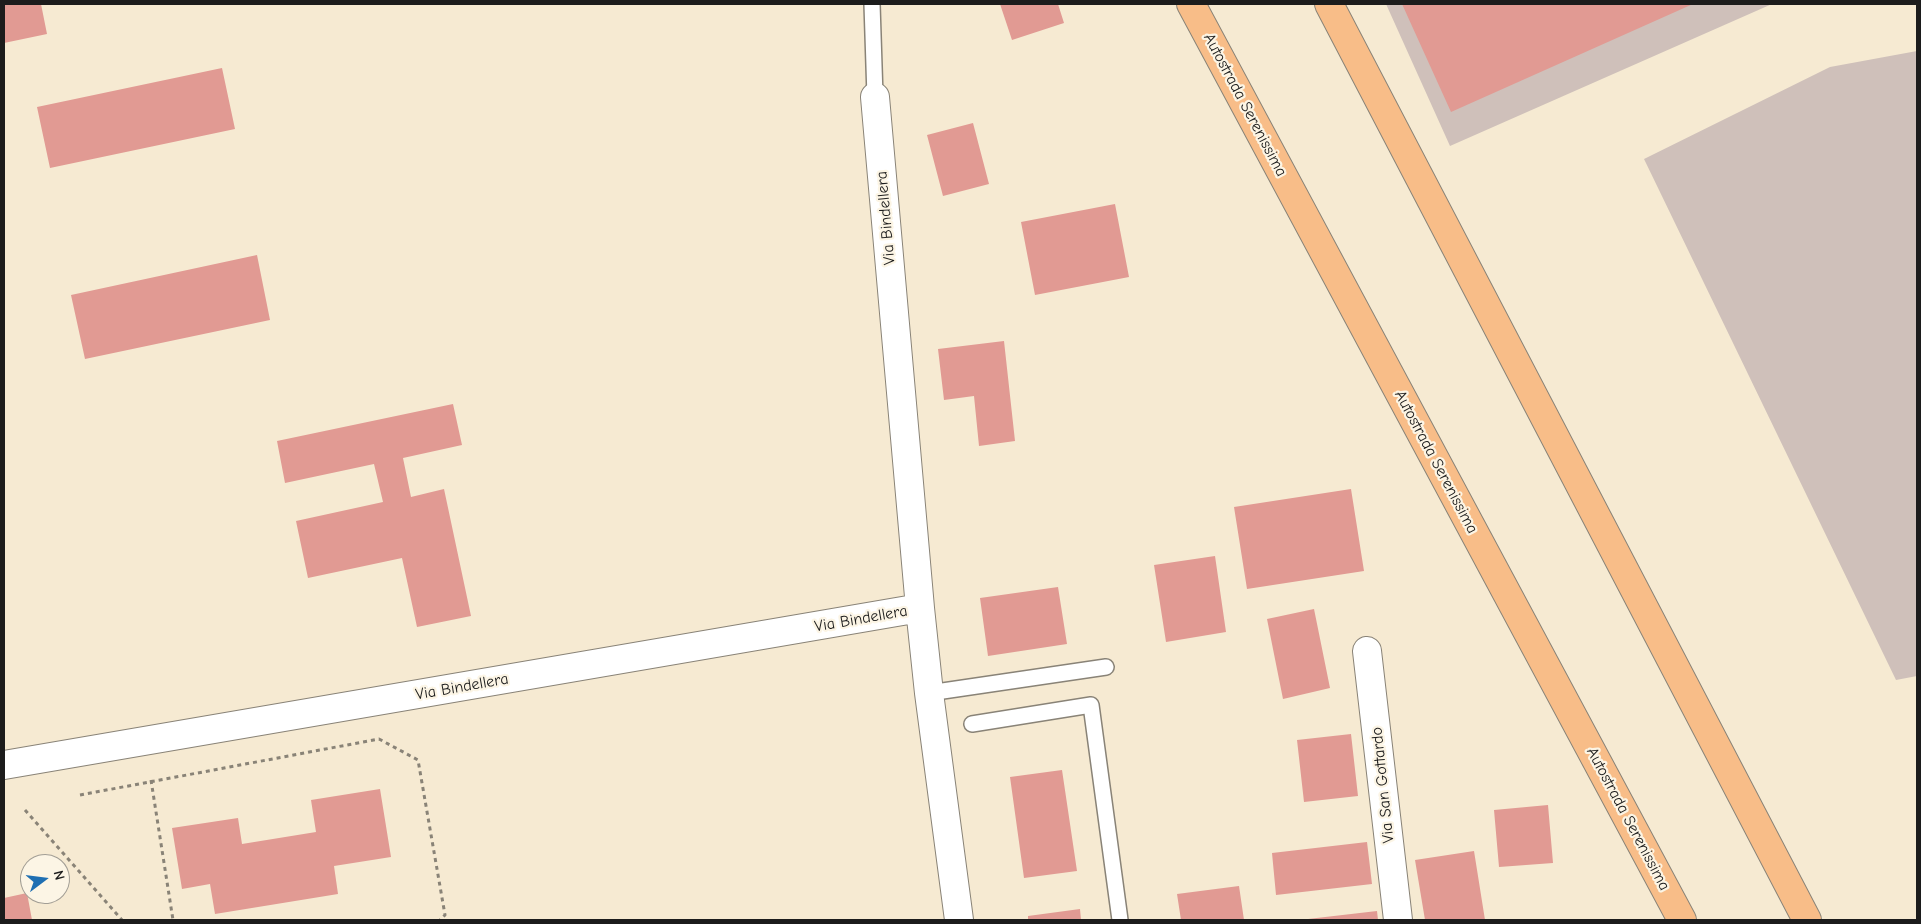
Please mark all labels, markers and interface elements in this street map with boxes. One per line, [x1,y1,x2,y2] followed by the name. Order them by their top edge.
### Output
[1199,30,1291,180] street label: Autostrada Serenissima
[872,170,900,266] street label: Via Bindellera
[1390,387,1482,537] street label: Autostrada Serenissima
[813,601,909,637] street label: Via Bindellera
[414,669,510,705] street label: Via Bindellera
[1367,726,1399,844] street label: Via San Gottardo
[1582,744,1674,894] street label: Autostrada Serenissima
[20,854,70,904] north arrow
[50,869,68,882] text: N

